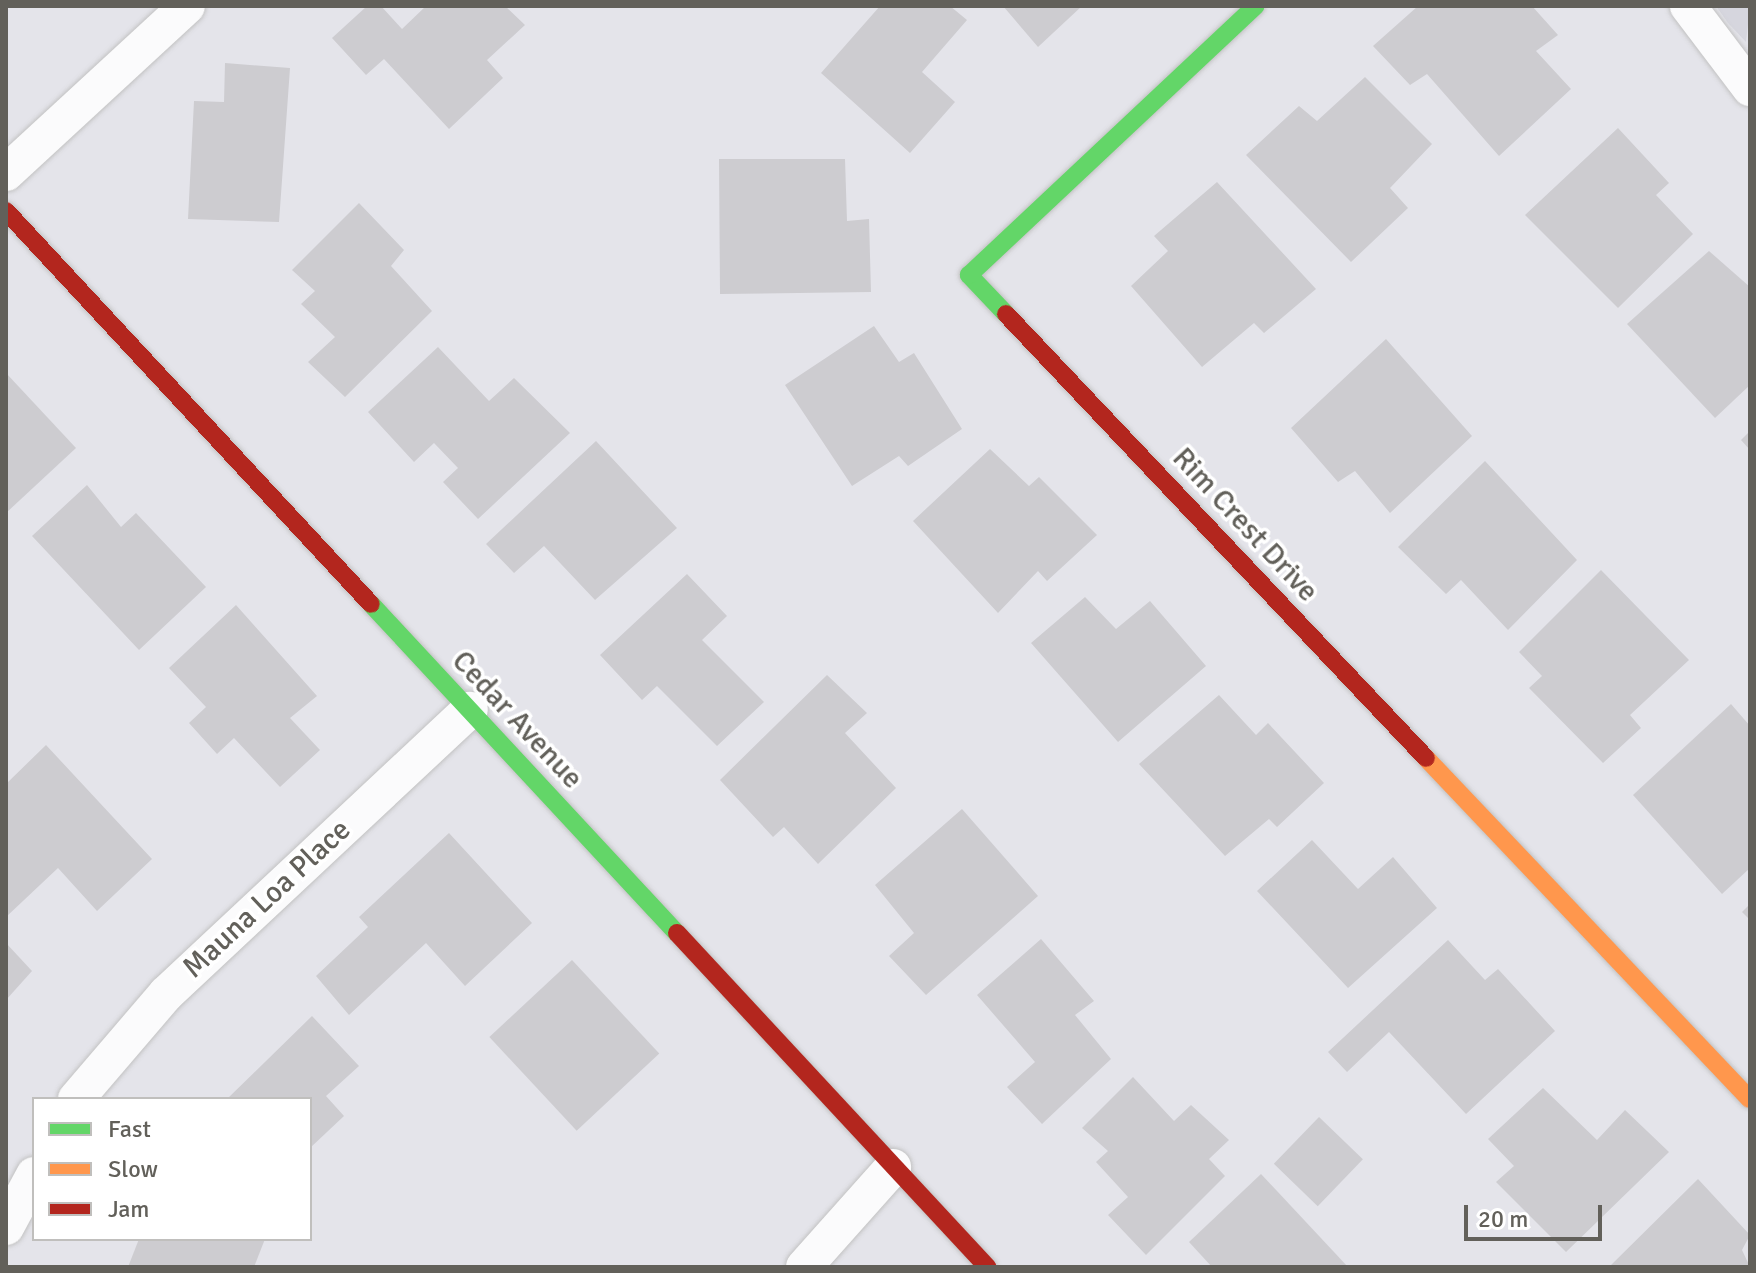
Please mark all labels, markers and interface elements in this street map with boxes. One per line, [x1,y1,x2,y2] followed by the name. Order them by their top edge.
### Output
[1164,440,1326,610] street label: Rim Crest Drive
[444,644,590,796] street label: Cedar Avenue
[176,812,358,986] street label: Mauna Loa Place
[32,1097,312,1241] legend
[108,1114,151,1144] text: Fast
[108,1154,158,1184] text: Slow
[1468,1189,1606,1239] scale bar
[108,1194,149,1224] text: Jam
[1478,1204,1528,1234] text: 20 m

